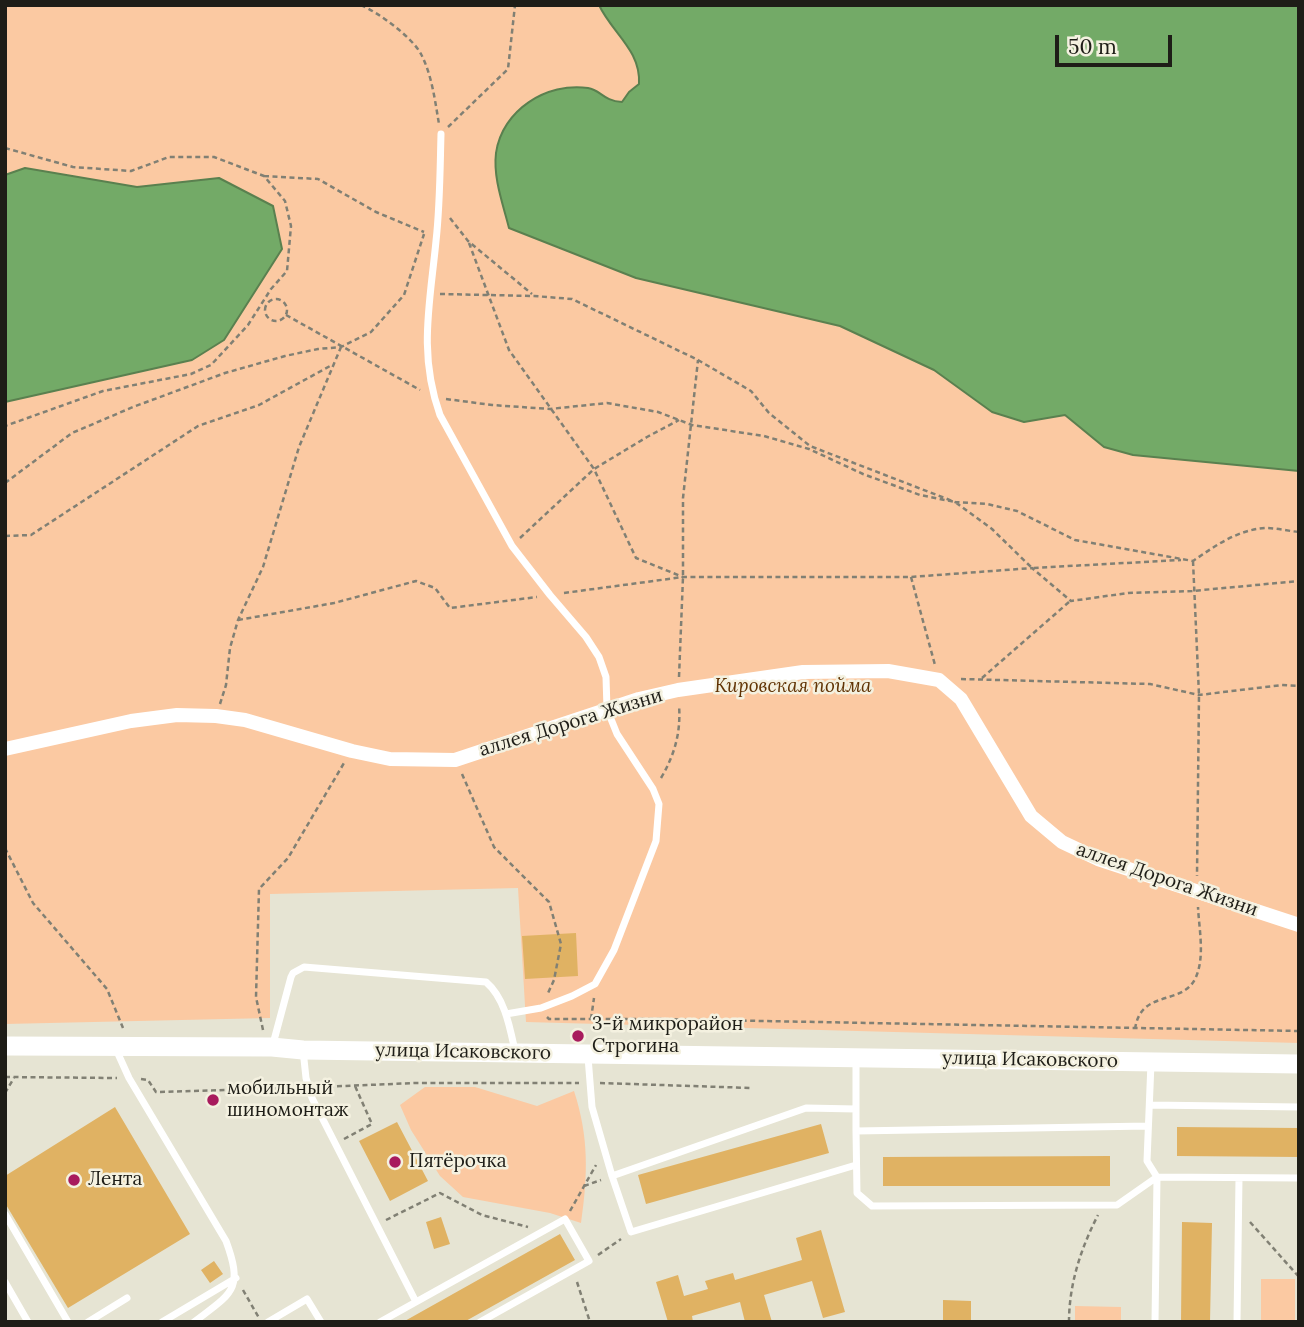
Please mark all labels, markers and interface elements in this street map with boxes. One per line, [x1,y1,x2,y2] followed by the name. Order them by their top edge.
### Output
[1059,21,1176,65] scale bar
[1068,33,1117,60] text: 50 m
[715,676,871,698] park label: Кировская пойма
[477,684,665,762] street label: аллея Дорога Жизни
[1073,838,1261,922] street label: аллея Дорога Жизни
[592,1014,743,1058] place label: 3-й микрорайон Строгина
[570,1028,586,1044] marker: 3-й микрорайон Строгина
[375,1039,551,1065] street label: улица Исаковского
[942,1047,1118,1073] street label: улица Исаковского
[227,1078,349,1122] place label: мобильный шиномонтаж
[205,1092,221,1108] marker: мобильный шиномонтаж
[409,1151,507,1173] place label: Пятёрочка
[387,1154,403,1170] marker: Пятёрочка
[88,1169,142,1191] place label: Лента
[66,1172,82,1188] marker: Лента

